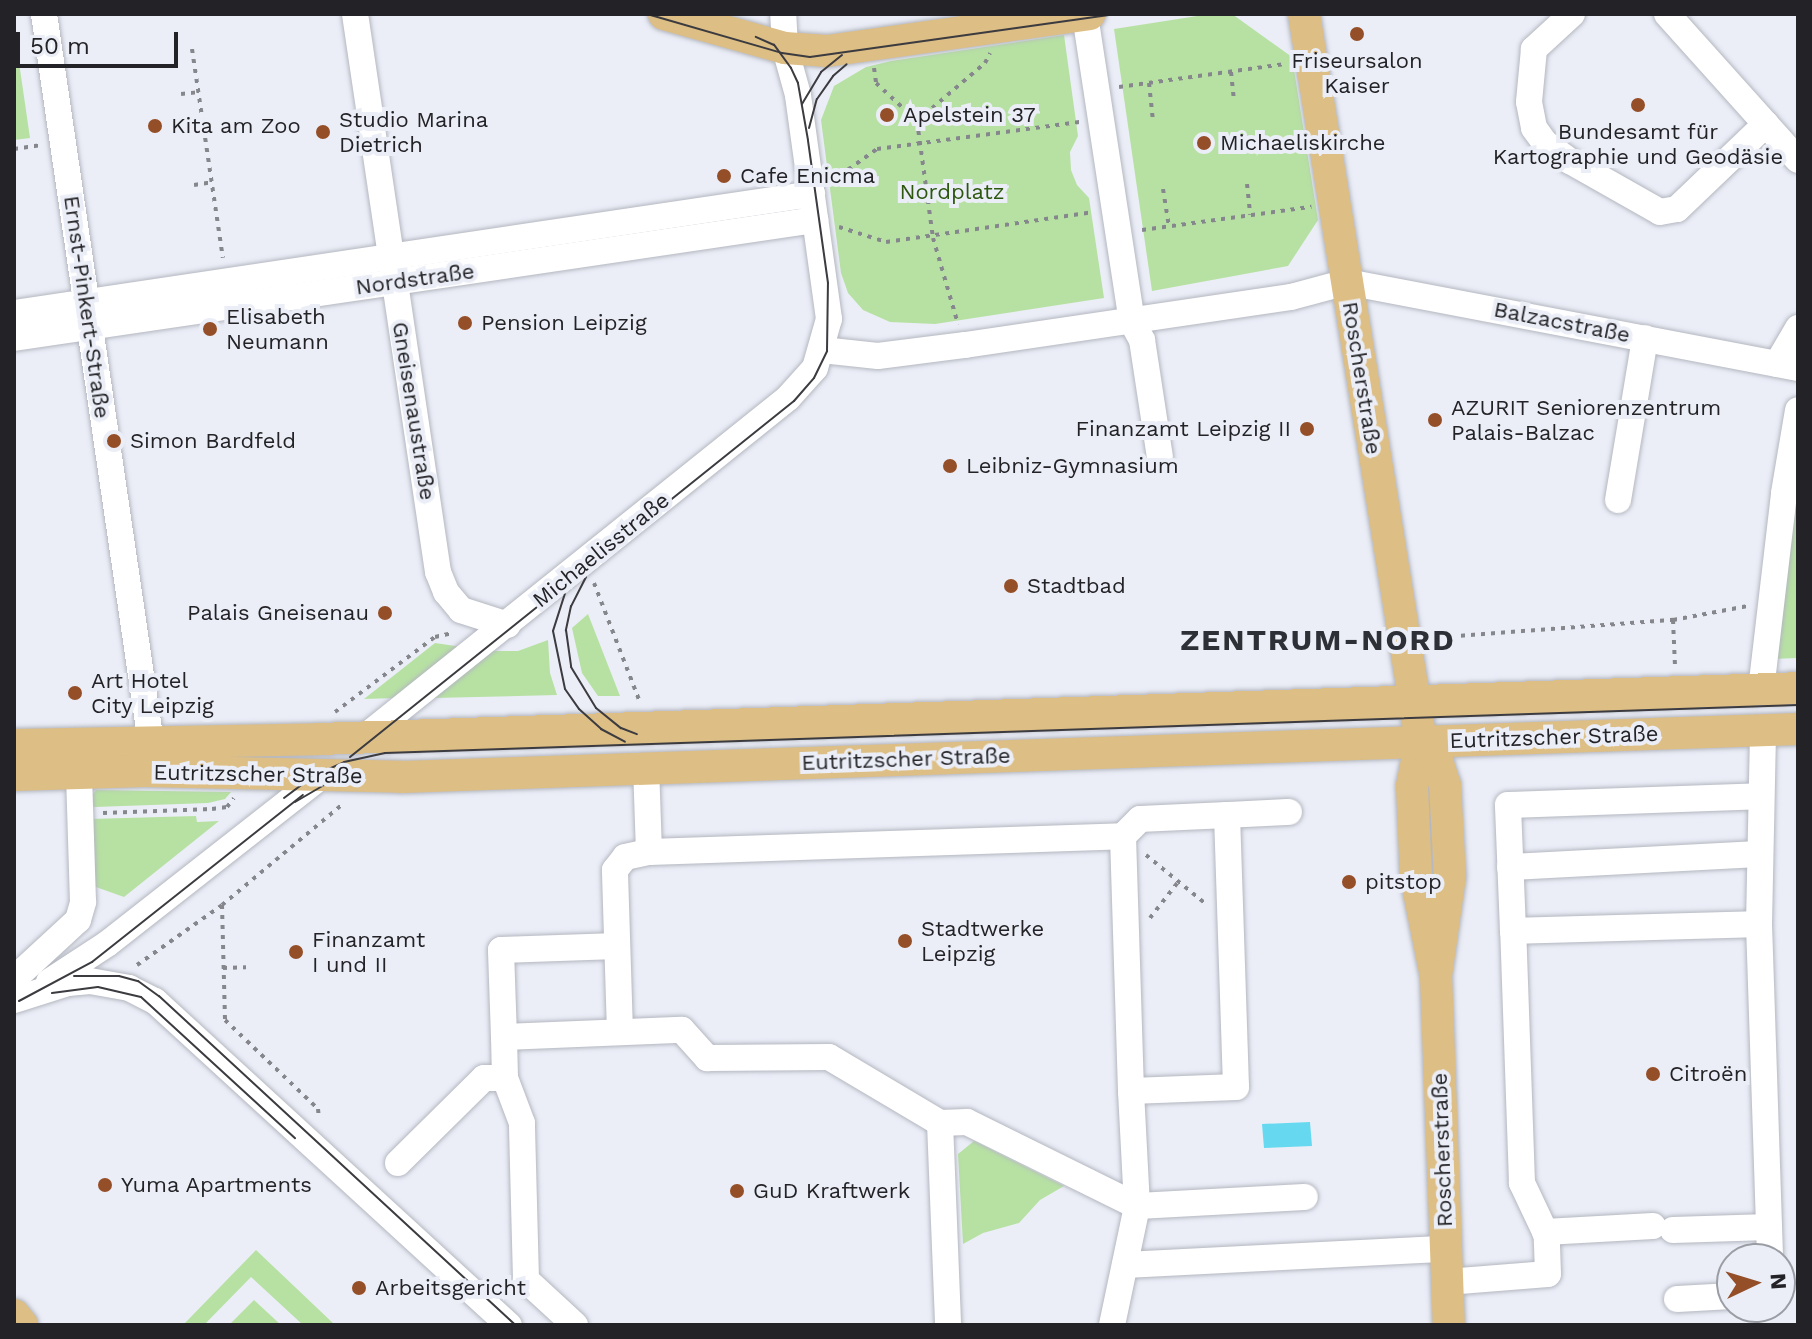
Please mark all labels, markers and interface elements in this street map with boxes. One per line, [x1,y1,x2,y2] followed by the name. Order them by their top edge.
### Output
[20,16,182,66] scale bar
[1348,25,1366,43] marker: Friseursalon Kaiser
[30,32,90,60] text: 50 m
[1291,47,1423,98] place label: Friseursalon Kaiser
[1629,96,1647,114] marker: Bundesamt für Kartographie und Geodäsie
[903,102,1036,128] place label: Apelstein 37
[339,106,488,158] place label: Studio Marina Dietrich
[878,106,896,124] marker: Apelstein 37
[171,113,301,139] place label: Kita am Zoo
[146,117,164,135] marker: Kita am Zoo
[1493,118,1783,170] place label: Bundesamt für Kartographie und Geodäsie
[314,123,332,141] marker: Studio Marina Dietrich
[1220,130,1385,156] place label: Michaeliskirche
[1195,134,1213,152] marker: Michaeliskirche
[740,163,875,189] place label: Cafe Enicma
[715,167,733,185] marker: Cafe Enicma
[899,179,1005,205] park label: Nordplatz
[58,194,116,420] street label: Ernst-Pinkert-Straße
[354,258,476,300] street label: Nordstraße
[1492,296,1632,348] street label: Balzacstraße
[1337,300,1387,456] street label: Roscherstraße
[226,303,329,354] place label: Elisabeth Neumann
[481,310,647,336] place label: Pension Leipzig
[456,314,474,332] marker: Pension Leipzig
[201,320,219,338] marker: Elisabeth Neumann
[387,320,441,502] street label: Gneisenaustraße
[1451,394,1722,446] place label: AZURIT Seniorenzentrum Palais-Balzac
[1426,411,1444,429] marker: AZURIT Seniorenzentrum Palais-Balzac
[1075,416,1291,442] place label: Finanzamt Leipzig II
[1298,420,1316,438] marker: Finanzamt Leipzig II
[130,428,296,454] place label: Simon Bardfeld
[105,432,123,450] marker: Simon Bardfeld
[966,453,1179,479] place label: Leibniz-Gymnasium
[941,457,959,475] marker: Leibniz-Gymnasium
[527,487,675,613] street label: Michaelisstraße
[1027,573,1126,599] place label: Stadtbad
[1002,577,1020,595] marker: Stadtbad
[187,600,369,626] place label: Palais Gneisenau
[376,604,394,622] marker: Palais Gneisenau
[1180,622,1456,658] district label: ZENTRUM-NORD
[91,667,214,718] place label: Art Hotel City Leipzig
[66,684,84,702] marker: Art Hotel City Leipzig
[1449,720,1659,754] street label: Eutritzscher Straße
[801,742,1011,776] street label: Eutritzscher Straße
[153,759,363,789] street label: Eutritzscher Straße
[1365,869,1442,895] place label: pitstop
[1340,873,1358,891] marker: pitstop
[921,915,1044,966] place label: Stadtwerke Leipzig
[312,926,425,978] place label: Finanzamt I und II
[896,932,914,950] marker: Stadtwerke Leipzig
[287,943,305,961] marker: Finanzamt I und II
[1669,1061,1747,1087] place label: Citroën
[1644,1065,1662,1083] marker: Citroën
[1426,1072,1458,1228] street label: Roscherstraße
[121,1172,313,1198] place label: Yuma Apartments
[96,1176,114,1194] marker: Yuma Apartments
[753,1178,910,1204] place label: GuD Kraftwerk
[728,1182,746,1200] marker: GuD Kraftwerk
[1716,1243,1796,1323] north arrow
[1765,1272,1791,1290] text: N
[375,1275,526,1301] place label: Arbeitsgericht
[350,1279,368,1297] marker: Arbeitsgericht

